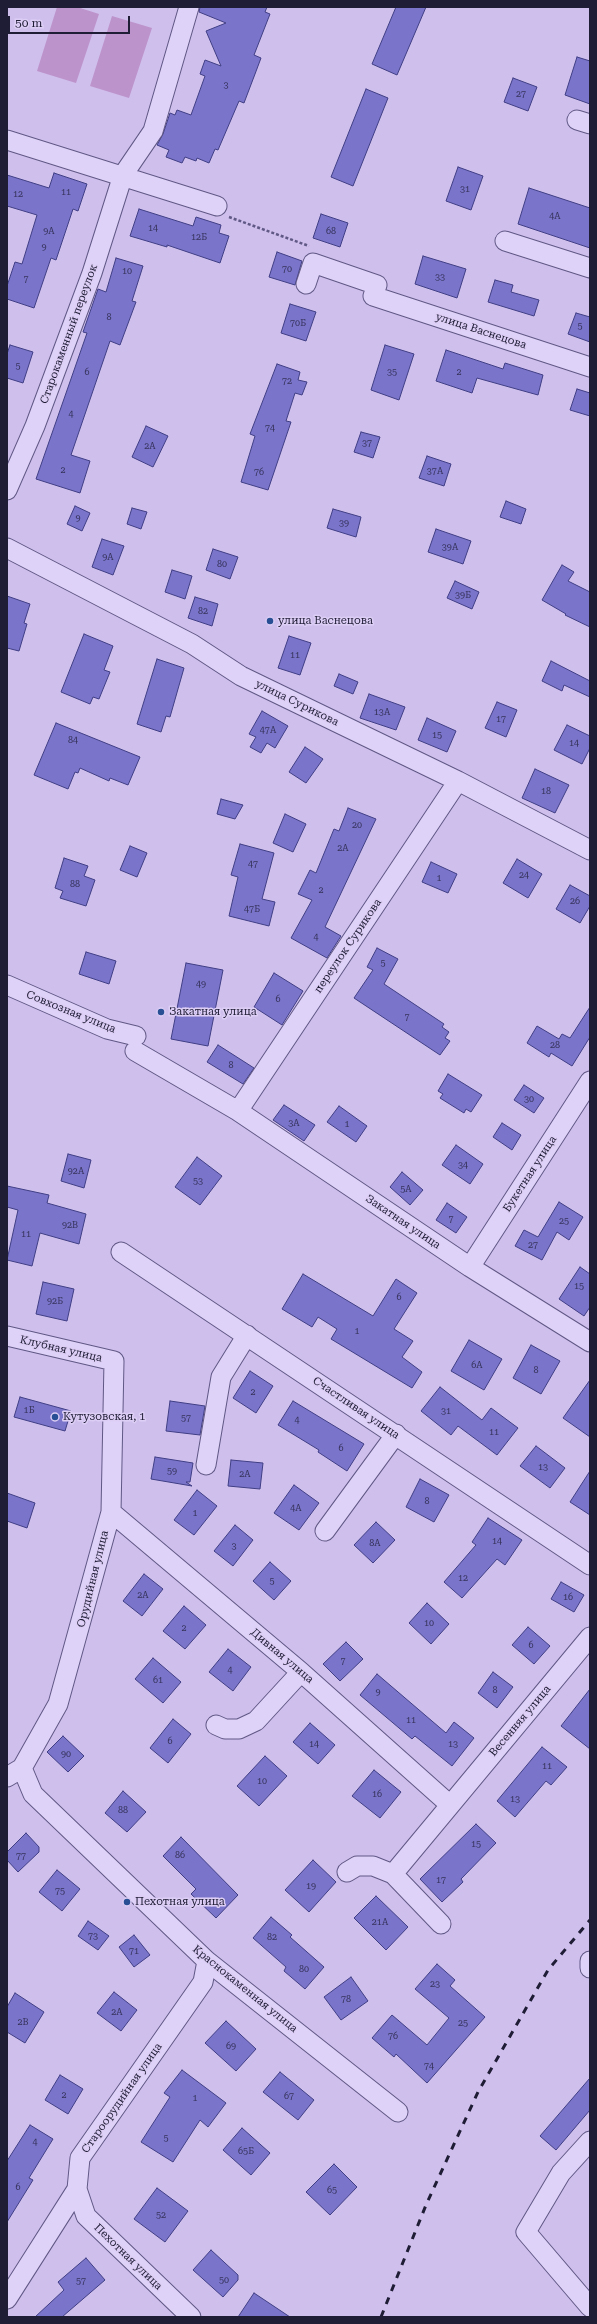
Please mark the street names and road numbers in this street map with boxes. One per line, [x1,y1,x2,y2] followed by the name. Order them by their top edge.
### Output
[37,262,101,406] street label: Старокаменный переулок
[434,310,528,352] street label: улица Васнецова
[253,677,341,729] street label: улица Сурикова
[312,896,384,996] street label: переулок Сурикова
[24,988,118,1036] street label: Совхозная улица
[500,1133,560,1215] street label: Букетная улица
[363,1192,443,1252] street label: Закатная улица
[19,1333,103,1365] street label: Клубная улица
[310,1374,402,1442] street label: Счастливая улица
[75,1529,111,1629] street label: Орудийная улица
[248,1626,316,1686] street label: Дивная улица
[486,1683,554,1759] street label: Весенняя улица
[190,1943,300,2035] street label: Краснокаменная улица
[79,2040,165,2156] street label: Староорудийная улица
[91,2221,165,2293] street label: Пехотная улица

